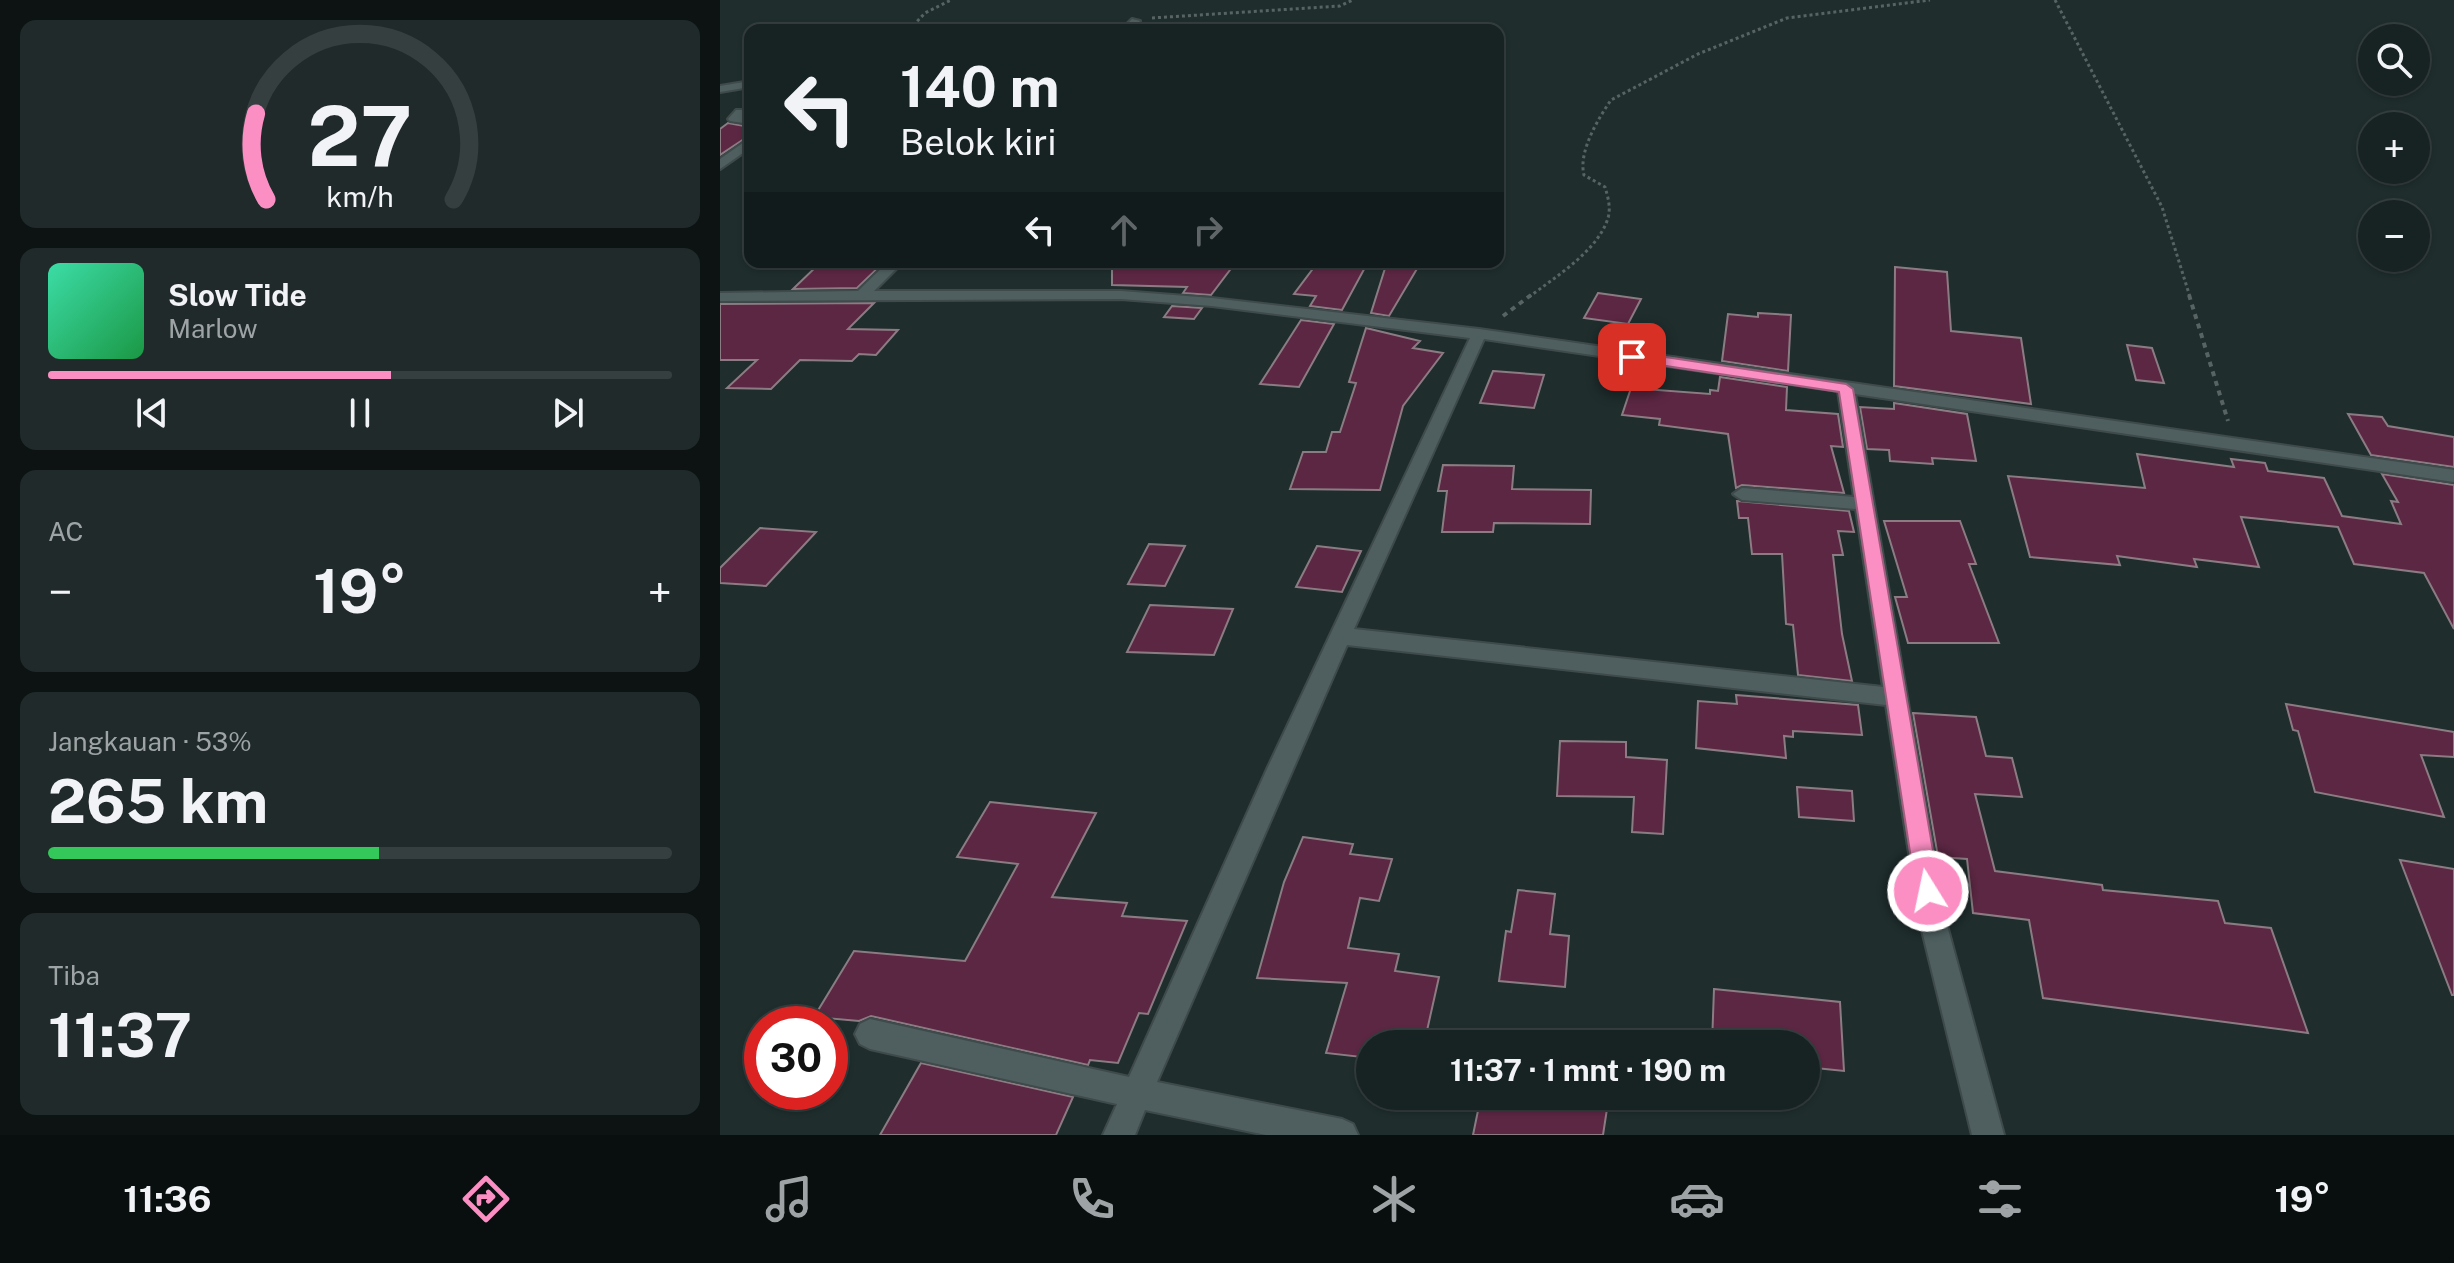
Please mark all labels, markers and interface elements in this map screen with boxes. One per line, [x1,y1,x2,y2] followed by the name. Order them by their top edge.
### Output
[2358,24,2430,272] map controls
[2358,24,2430,96] button: search
[900,54,1060,120] text: 140 m
[768,56,872,160] icon: left
[308,87,412,185] text: 27
[2358,112,2430,184] button: +
[900,121,1056,163] text: Belok kiri
[326,180,394,213] text: km/h
[2358,200,2430,272] button: −
[1018,208,1062,252] icon: left
[1102,208,1146,252] icon: ahead
[1186,208,1230,252] icon: right
[168,277,307,313] text: Slow Tide
[168,313,258,344] text: Marlow
[1598,323,1666,391] pin
[1610,335,1654,379] icon: arrive
[130,391,174,435] icon: previous
[338,391,382,435] icon: pause
[546,391,590,435] icon: next
[48,516,83,547] text: AC
[313,556,407,627] text: 19°
[48,566,72,618] text: −
[648,566,672,618] text: +
[48,726,252,757] text: Jangkauan · 53%
[48,766,268,837] text: 265 km
[1886,849,1970,933] position arrow
[48,960,100,991] text: Tiba
[48,1000,192,1071] text: 11:37
[744,1006,848,1110] speed limit sign: 30
[1450,1052,1726,1088] text: 11:37 · 1 mnt · 190 m
[458,1171,514,1227] icon: directions
[761,1171,817,1227] icon: music
[1064,1171,1120,1227] icon: phone
[1366,1171,1422,1227] icon: climate
[1669,1171,1725,1227] icon: car
[1972,1171,2028,1227] icon: filters
[123,1178,211,1220] text: 11:36
[2274,1178,2331,1220] text: 19°

